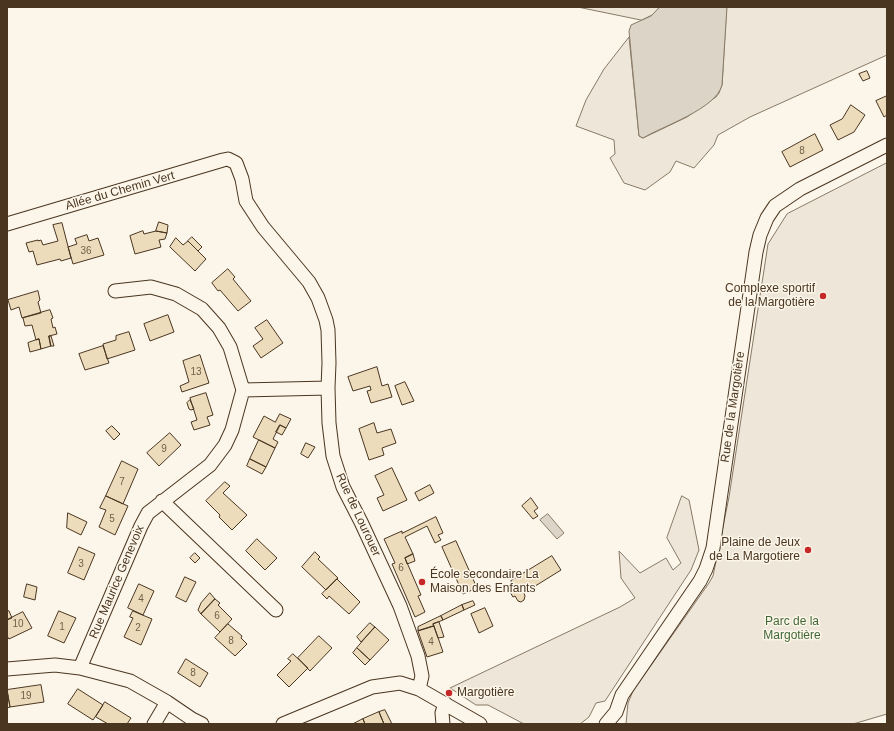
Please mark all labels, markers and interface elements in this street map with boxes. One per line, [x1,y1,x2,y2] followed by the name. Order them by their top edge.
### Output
[799,145,805,157] house number: 8
[64,169,176,213] street label: Allée du Chemin Vert
[80,245,92,257] house number: 36
[725,282,815,310] place label: Complexe sportif de la Margotière
[818,291,828,301] marker: Complexe sportif de la Margotière
[718,351,748,463] street label: Rue de la Margotière
[190,366,202,378] house number: 13
[161,443,167,455] house number: 9
[332,471,384,559] street label: Rue de Lourouer
[119,476,125,488] house number: 7
[109,513,115,525] house number: 5
[87,523,147,641] street label: Rue Maurice Genevoix
[709,536,800,564] place label: Plaine de Jeux de La Margotiere
[803,545,813,555] marker: Plaine de Jeux de La Margotiere
[78,558,84,570] house number: 3
[398,562,404,574] house number: 6
[430,568,539,596] place label: École secondaire La Maison des Enfants
[417,577,427,587] marker: École secondaire La Maison des Enfants
[138,593,144,605] house number: 4
[214,610,220,622] house number: 6
[763,615,821,643] park label: Parc de la Margotière
[12,618,24,630] house number: 10
[59,621,65,633] house number: 1
[135,622,141,634] house number: 2
[228,635,234,647] house number: 8
[428,636,434,648] house number: 4
[190,667,196,679] house number: 8
[457,686,514,700] place label: Margotière
[444,688,454,698] marker: Margotière
[20,690,32,702] house number: 19

